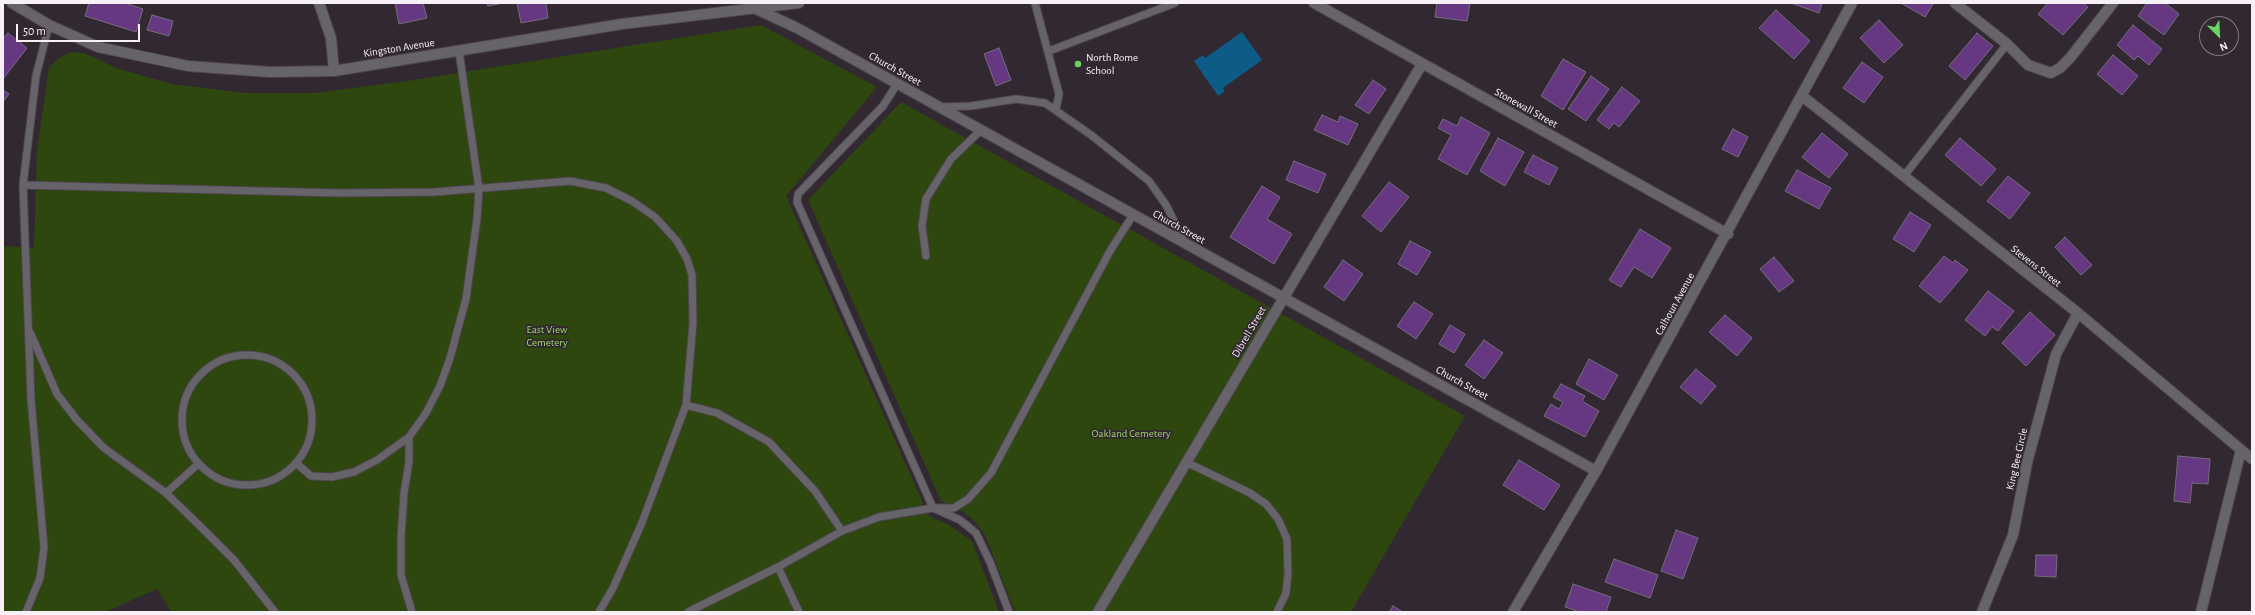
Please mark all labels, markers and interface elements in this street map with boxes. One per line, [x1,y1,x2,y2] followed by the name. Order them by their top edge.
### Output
[18,16,142,42] scale bar
[2199,16,2239,56] north arrow
[23,25,46,37] text: 50 m
[362,36,436,60] street label: Kingston Avenue
[2218,40,2229,53] text: N
[866,49,924,89] street label: Church Street
[1086,51,1138,77] place label: North Rome School
[1073,59,1083,69] marker: North Rome School
[1492,85,1560,131] street label: Stonewall Street
[1150,207,1208,247] street label: Church Street
[2008,242,2064,290] street label: Stevens Street
[1652,270,1698,338] street label: Calhoun Avenue
[1229,304,1269,360] street label: Dibrell Street
[526,323,568,349] park label: East View Cemetery
[1433,363,1491,403] street label: Church Street
[1091,427,1171,441] park label: Oakland Cemetery
[2003,427,2031,491] street label: King Bee Circle

